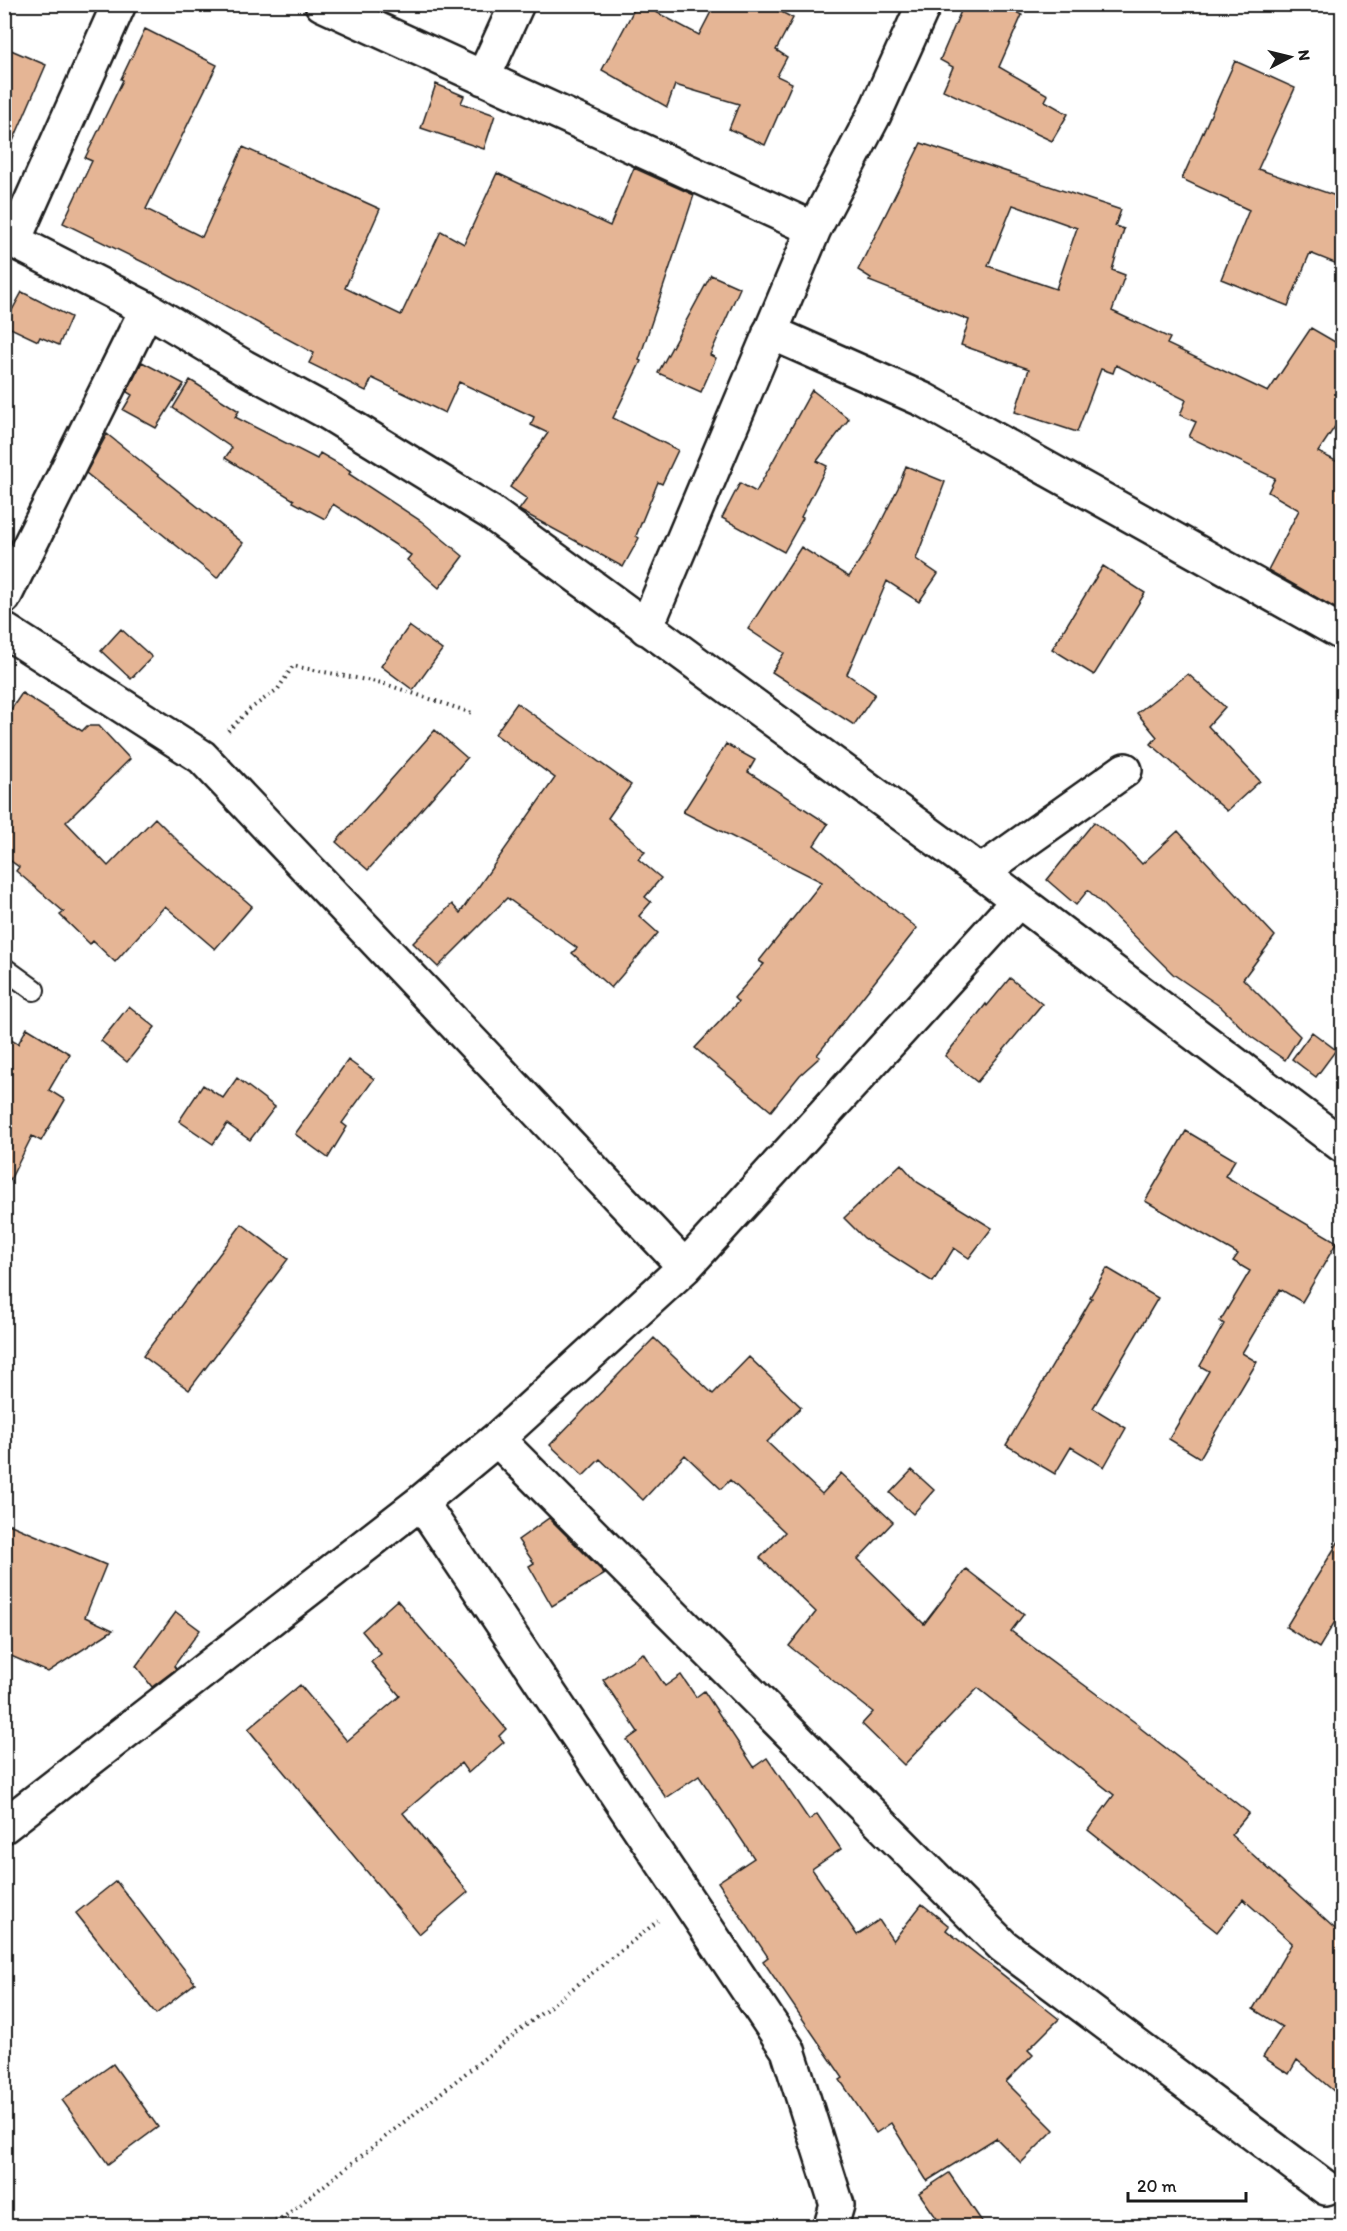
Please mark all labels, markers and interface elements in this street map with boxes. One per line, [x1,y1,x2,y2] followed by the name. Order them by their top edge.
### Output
[1260,27,1320,87] north arrow
[1294,49,1314,62] text: N
[1128,2165,1246,2203] scale bar
[1137,2175,1177,2197] text: 20 m

